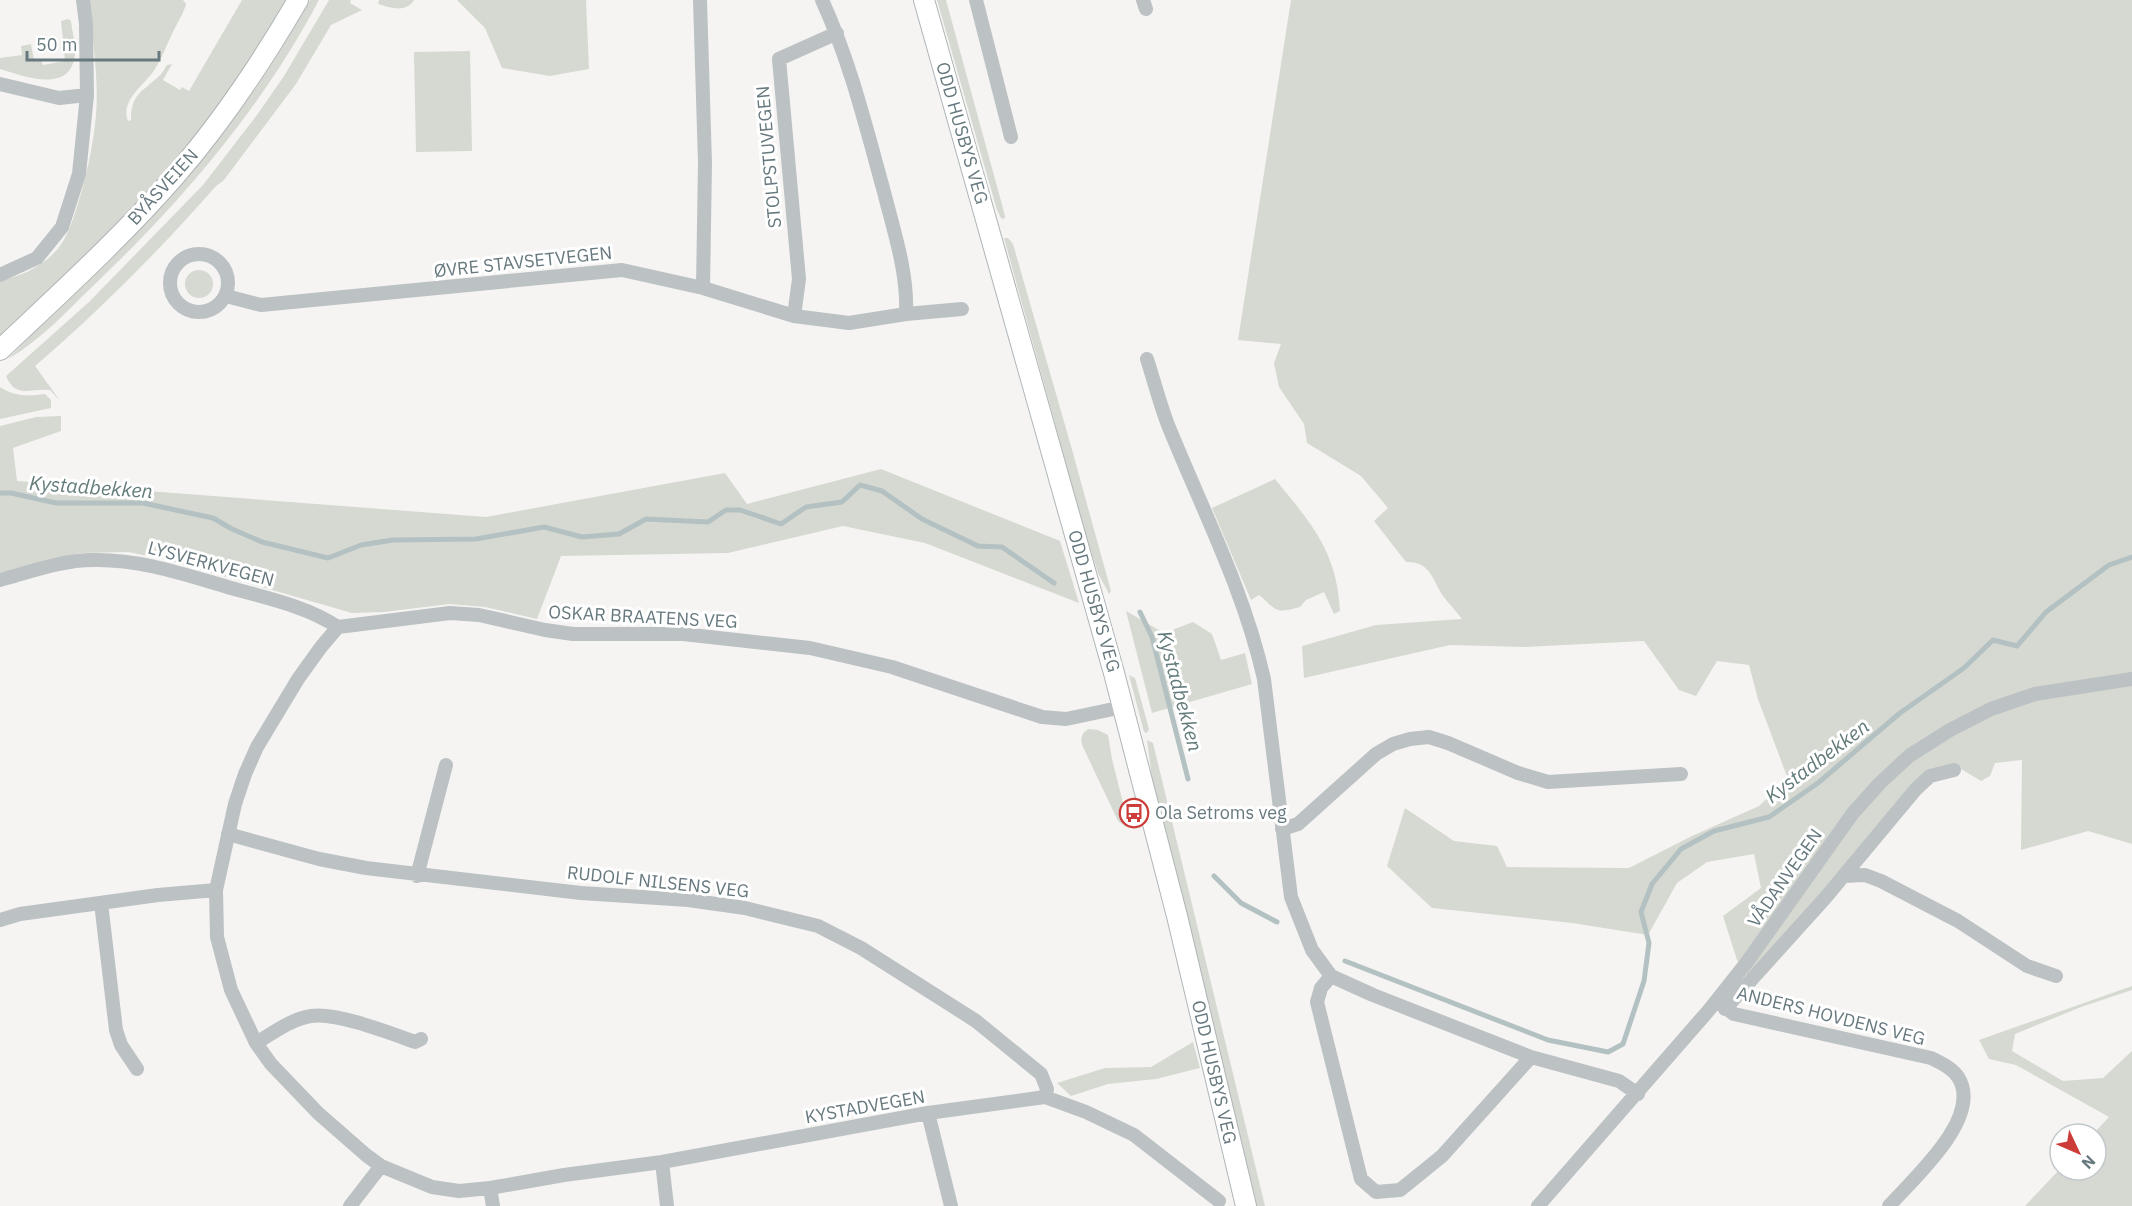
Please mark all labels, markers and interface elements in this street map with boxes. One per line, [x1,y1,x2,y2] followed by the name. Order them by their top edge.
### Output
[27,24,159,62] scale bar
[36,33,78,56] text: 50 m
[931,59,994,207] street label: ODD HUSBYS VEG
[751,85,786,229] street label: STOLPSTUVEGEN
[122,143,203,230] street label: BYÅSVEIEN
[433,241,613,282] street label: ØVRE STAVSETVEGEN
[28,469,154,504] water label: Kystadbekken
[1063,527,1126,675] street label: ODD HUSBYS VEG
[145,536,277,591] street label: LYSVERKVEGEN
[548,600,738,633] street label: OSKAR BRAATENS VEG
[1151,627,1210,754] water label: Kystadbekken
[1759,712,1874,809] water label: Kystadbekken
[1118,797,1150,829] bus stop icon: Ola Setroms veg
[1155,801,1287,824] place label: Ola Setroms veg
[1741,823,1827,931] street label: VÅDANVEGEN
[566,861,750,903] street label: RUDOLF NILSENS VEG
[1735,981,1928,1050] street label: ANDERS HOVDENS VEG
[1187,998,1242,1146] street label: ODD HUSBYS VEG
[803,1085,927,1128] street label: KYSTADVEGEN
[2048,1122,2108,1182] north arrow
[2078,1151,2100,1174] text: N

